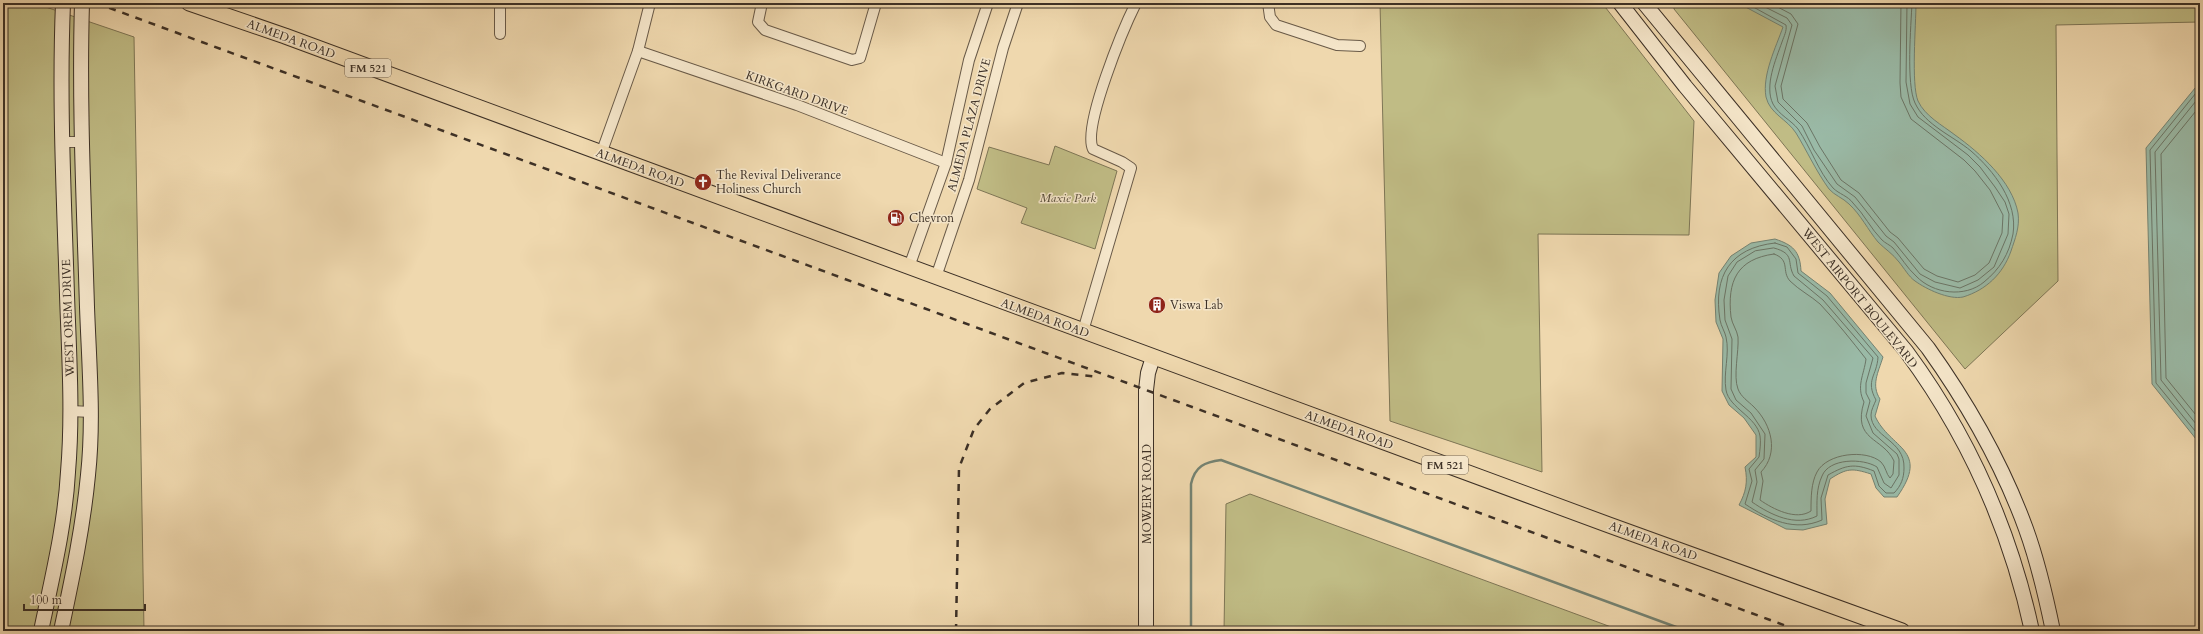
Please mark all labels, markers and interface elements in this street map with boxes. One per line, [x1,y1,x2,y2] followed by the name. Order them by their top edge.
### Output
[245,16,338,63] street label: ALMEDA ROAD
[943,56,995,194] street label: ALMEDA PLAZA DRIVE
[345,59,391,77] road number: FM 521
[744,67,850,119] street label: KIRKGARD DRIVE
[594,145,687,192] street label: ALMEDA ROAD
[716,167,841,197] place label: The Revival Deliverance Holiness Church
[693,172,713,192] church icon: The Revival Deliverance Holiness Church
[1040,190,1096,206] park label: Maxie Park
[886,208,906,228] fuel station icon: Chevron
[909,210,954,226] place label: Chevron
[1798,224,1922,372] street label: WEST AIRPORT BOULEVARD
[58,259,78,378] street label: WEST OREM DRIVE
[999,295,1092,342] street label: ALMEDA ROAD
[1147,295,1167,315] building icon: Viswa Lab
[1170,297,1223,313] place label: Viswa Lab
[1303,407,1396,454] street label: ALMEDA ROAD
[1139,444,1155,544] street label: MOWERY ROAD
[1422,456,1468,474] road number: FM 521
[1607,518,1700,565] street label: ALMEDA ROAD
[24,586,145,612] scale bar
[30,592,63,608] text: 100 m

